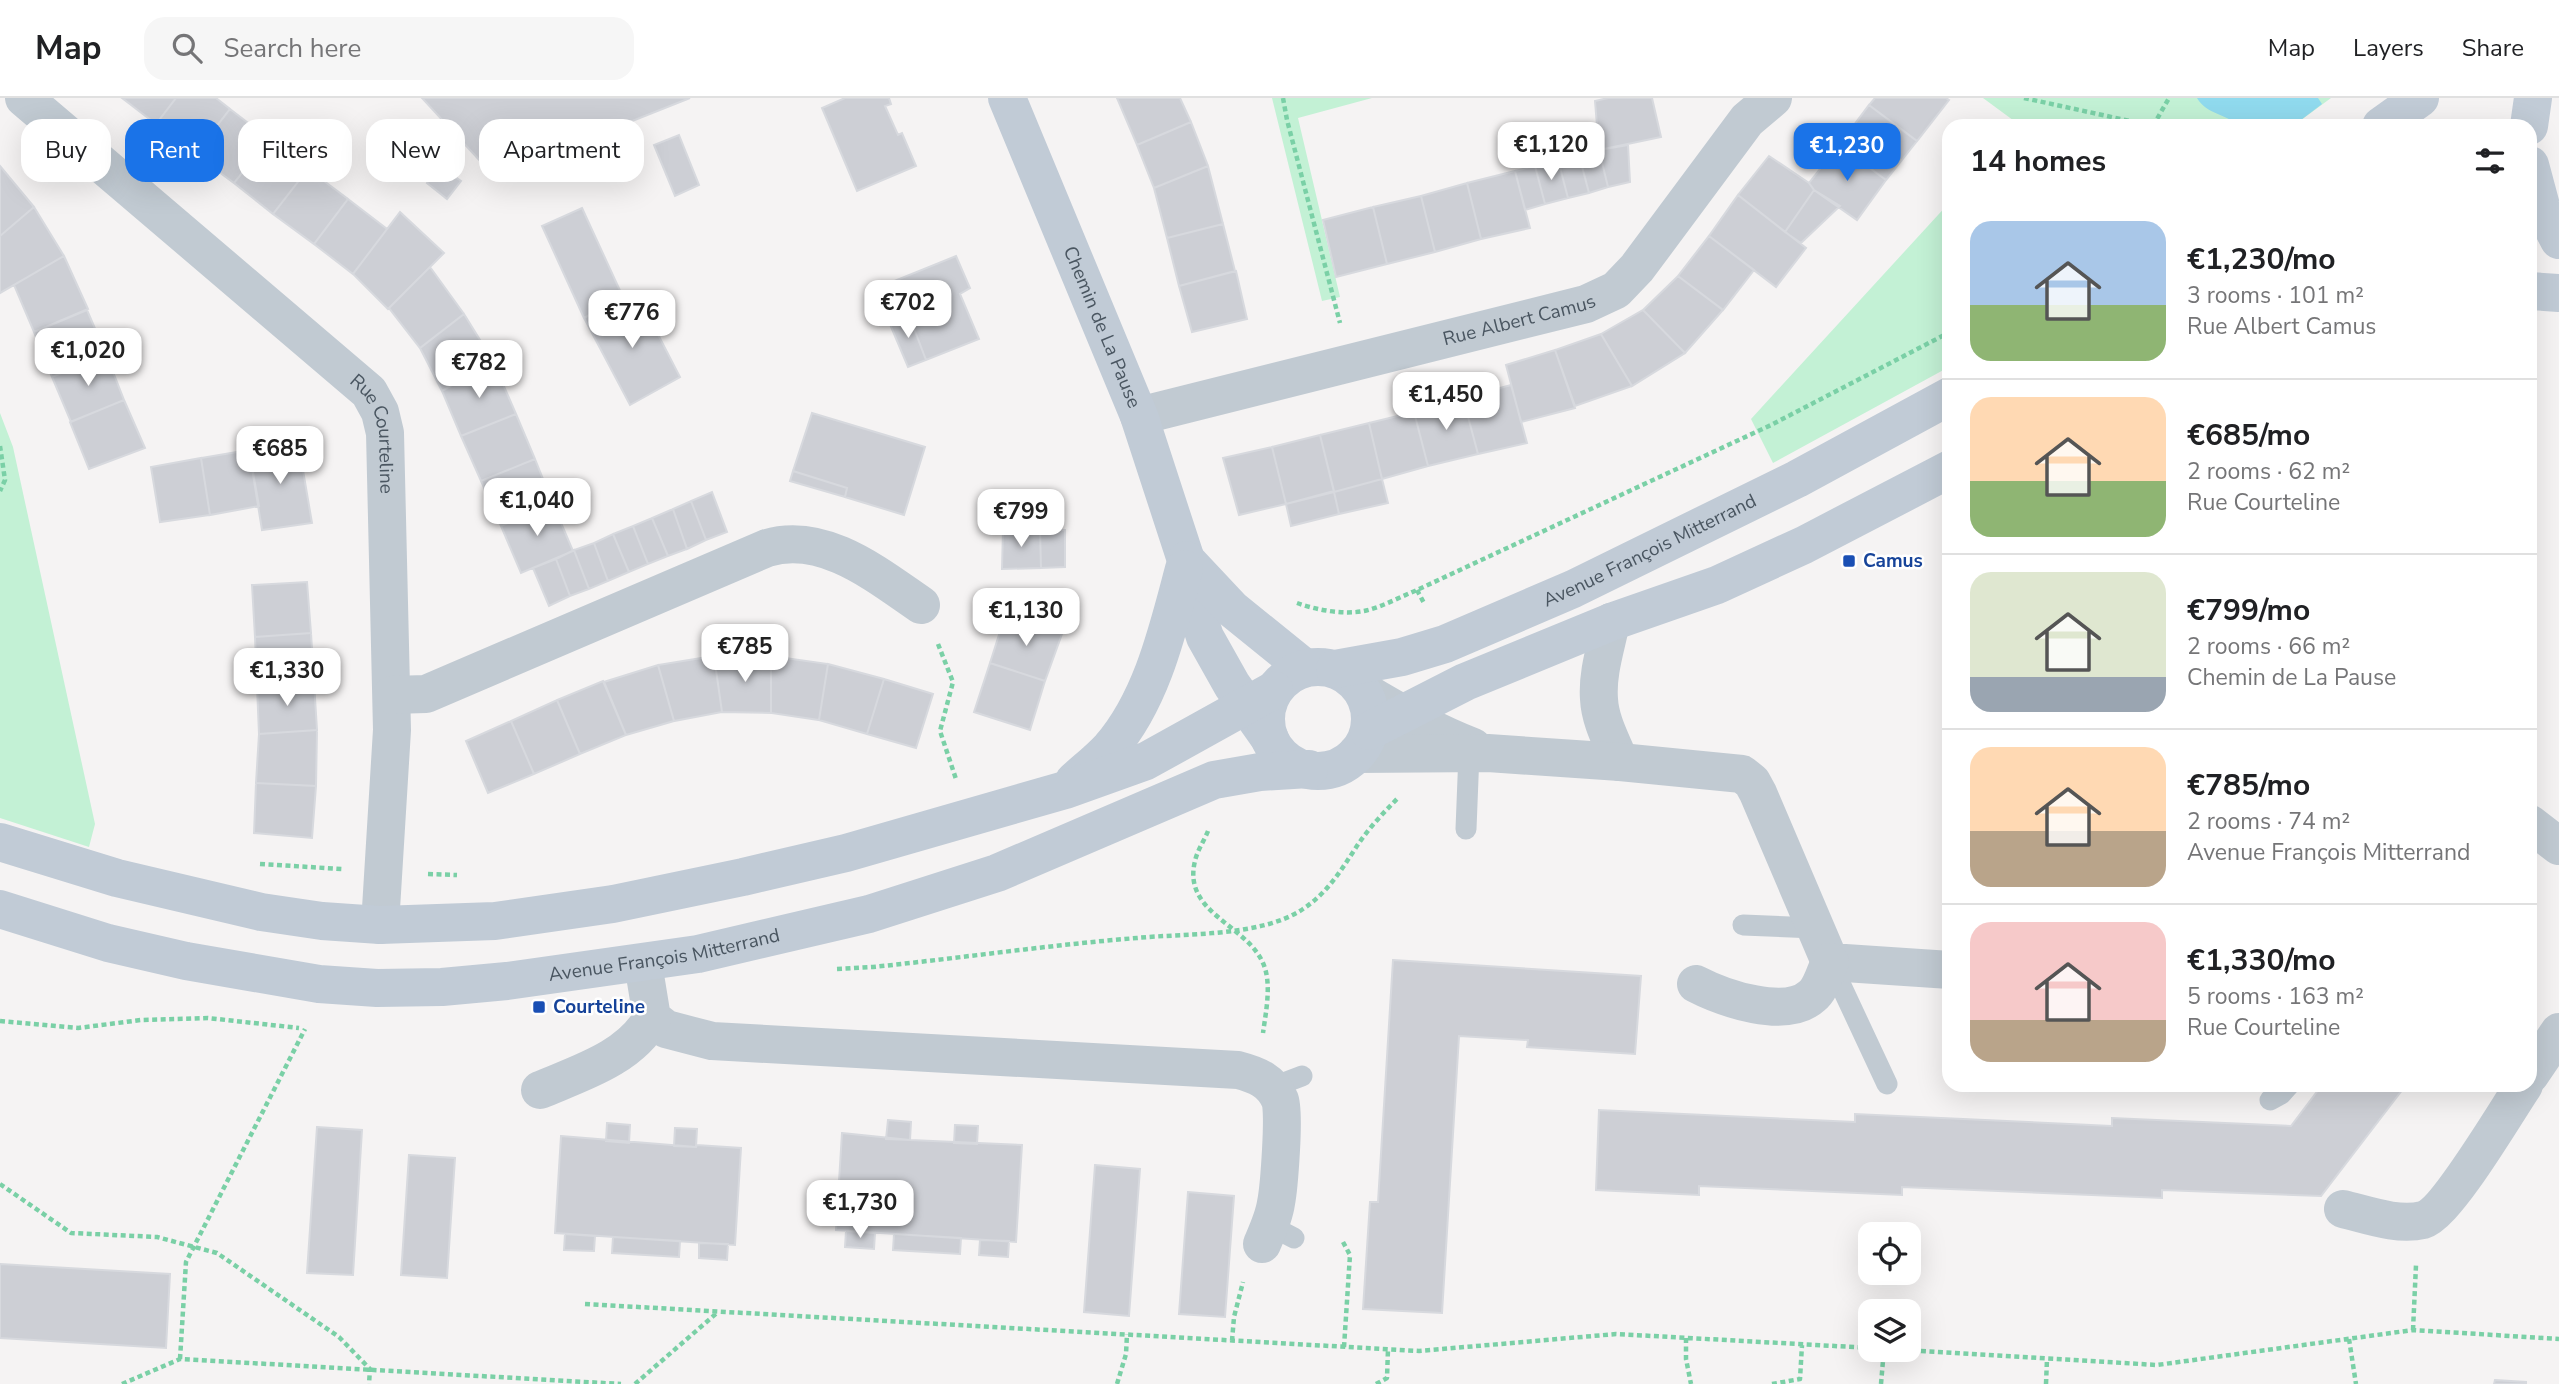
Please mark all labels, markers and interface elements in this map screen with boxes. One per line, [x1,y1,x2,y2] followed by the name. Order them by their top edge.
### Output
[144,17,634,80] search box
[35,26,102,71] text: Map
[168,29,206,67] icon: search
[224,31,361,66] text: Search here
[2268,32,2315,64] text: Map
[2353,32,2424,64] text: Layers
[2462,32,2524,64] text: Share
[21,119,111,182] chip: Buy
[125,119,224,182] chip: Rent
[238,119,352,182] chip: Filters
[366,119,465,182] chip: New
[479,119,644,182] chip: Apartment
[1494,122,1608,182] pin: €1,120
[1790,123,1904,183] pin: €1,230
[1514,129,1588,160] text: €1,120
[1810,130,1884,161] text: €1,230
[1970,141,2106,182] text: 14 homes
[2471,142,2509,180] icon: filters
[2187,239,2336,280] text: €1,230/mo
[1057,242,1147,412] street label: Chemin de La Pause
[2026,249,2110,333] icon: home
[867,280,949,340] pin: €702
[2187,280,2364,311] text: 3 rooms · 101 m²
[880,287,936,318] text: €702
[1440,288,1600,352] street label: Rue Albert Camus
[591,290,673,350] pin: €776
[604,297,660,328] text: €776
[2187,311,2376,342] text: Rue Albert Camus
[31,328,145,388] pin: €1,020
[51,335,125,366] text: €1,020
[438,341,520,400] pin: €782
[451,347,507,378] text: €782
[344,368,399,494] street label: Rue Courteline
[1389,372,1503,432] pin: €1,450
[1409,379,1483,410] text: €1,450
[2187,415,2310,456] text: €685/mo
[2026,425,2110,509] icon: home
[239,426,321,486] pin: €685
[252,433,308,464] text: €685
[2187,456,2350,487] text: 2 rooms · 62 m²
[480,478,594,538] pin: €1,040
[500,485,574,516] text: €1,040
[2187,487,2340,518] text: Rue Courteline
[1539,488,1761,613] street label: Avenue François Mitterrand
[980,490,1062,549] pin: €799
[993,496,1049,527] text: €799
[1863,548,1923,574] place label: Camus
[1841,553,1857,569] marker: Camus
[969,588,1083,648] pin: €1,130
[2187,590,2310,631] text: €799/mo
[989,595,1063,626] text: €1,130
[2026,600,2110,684] icon: home
[704,624,786,684] pin: €785
[717,631,773,662] text: €785
[2187,631,2350,662] text: 2 rooms · 66 m²
[230,648,344,708] pin: €1,330
[250,655,324,686] text: €1,330
[2187,662,2396,693] text: Chemin de La Pause
[2187,765,2310,806] text: €785/mo
[2026,775,2110,859] icon: home
[2187,806,2350,837] text: 2 rooms · 74 m²
[2187,837,2470,868] text: Avenue François Mitterrand
[547,922,782,988] street label: Avenue François Mitterrand
[2187,940,2336,981] text: €1,330/mo
[2026,950,2110,1034] icon: home
[2187,981,2364,1012] text: 5 rooms · 163 m²
[553,994,645,1020] place label: Courteline
[531,999,547,1015] marker: Courteline
[2187,1012,2340,1043] text: Rue Courteline
[803,1180,917,1240] pin: €1,730
[823,1187,897,1218] text: €1,730
[1858,1222,1921,1362] map controls
[1858,1222,1921,1285] button: locate
[1858,1299,1921,1362] button: layers

